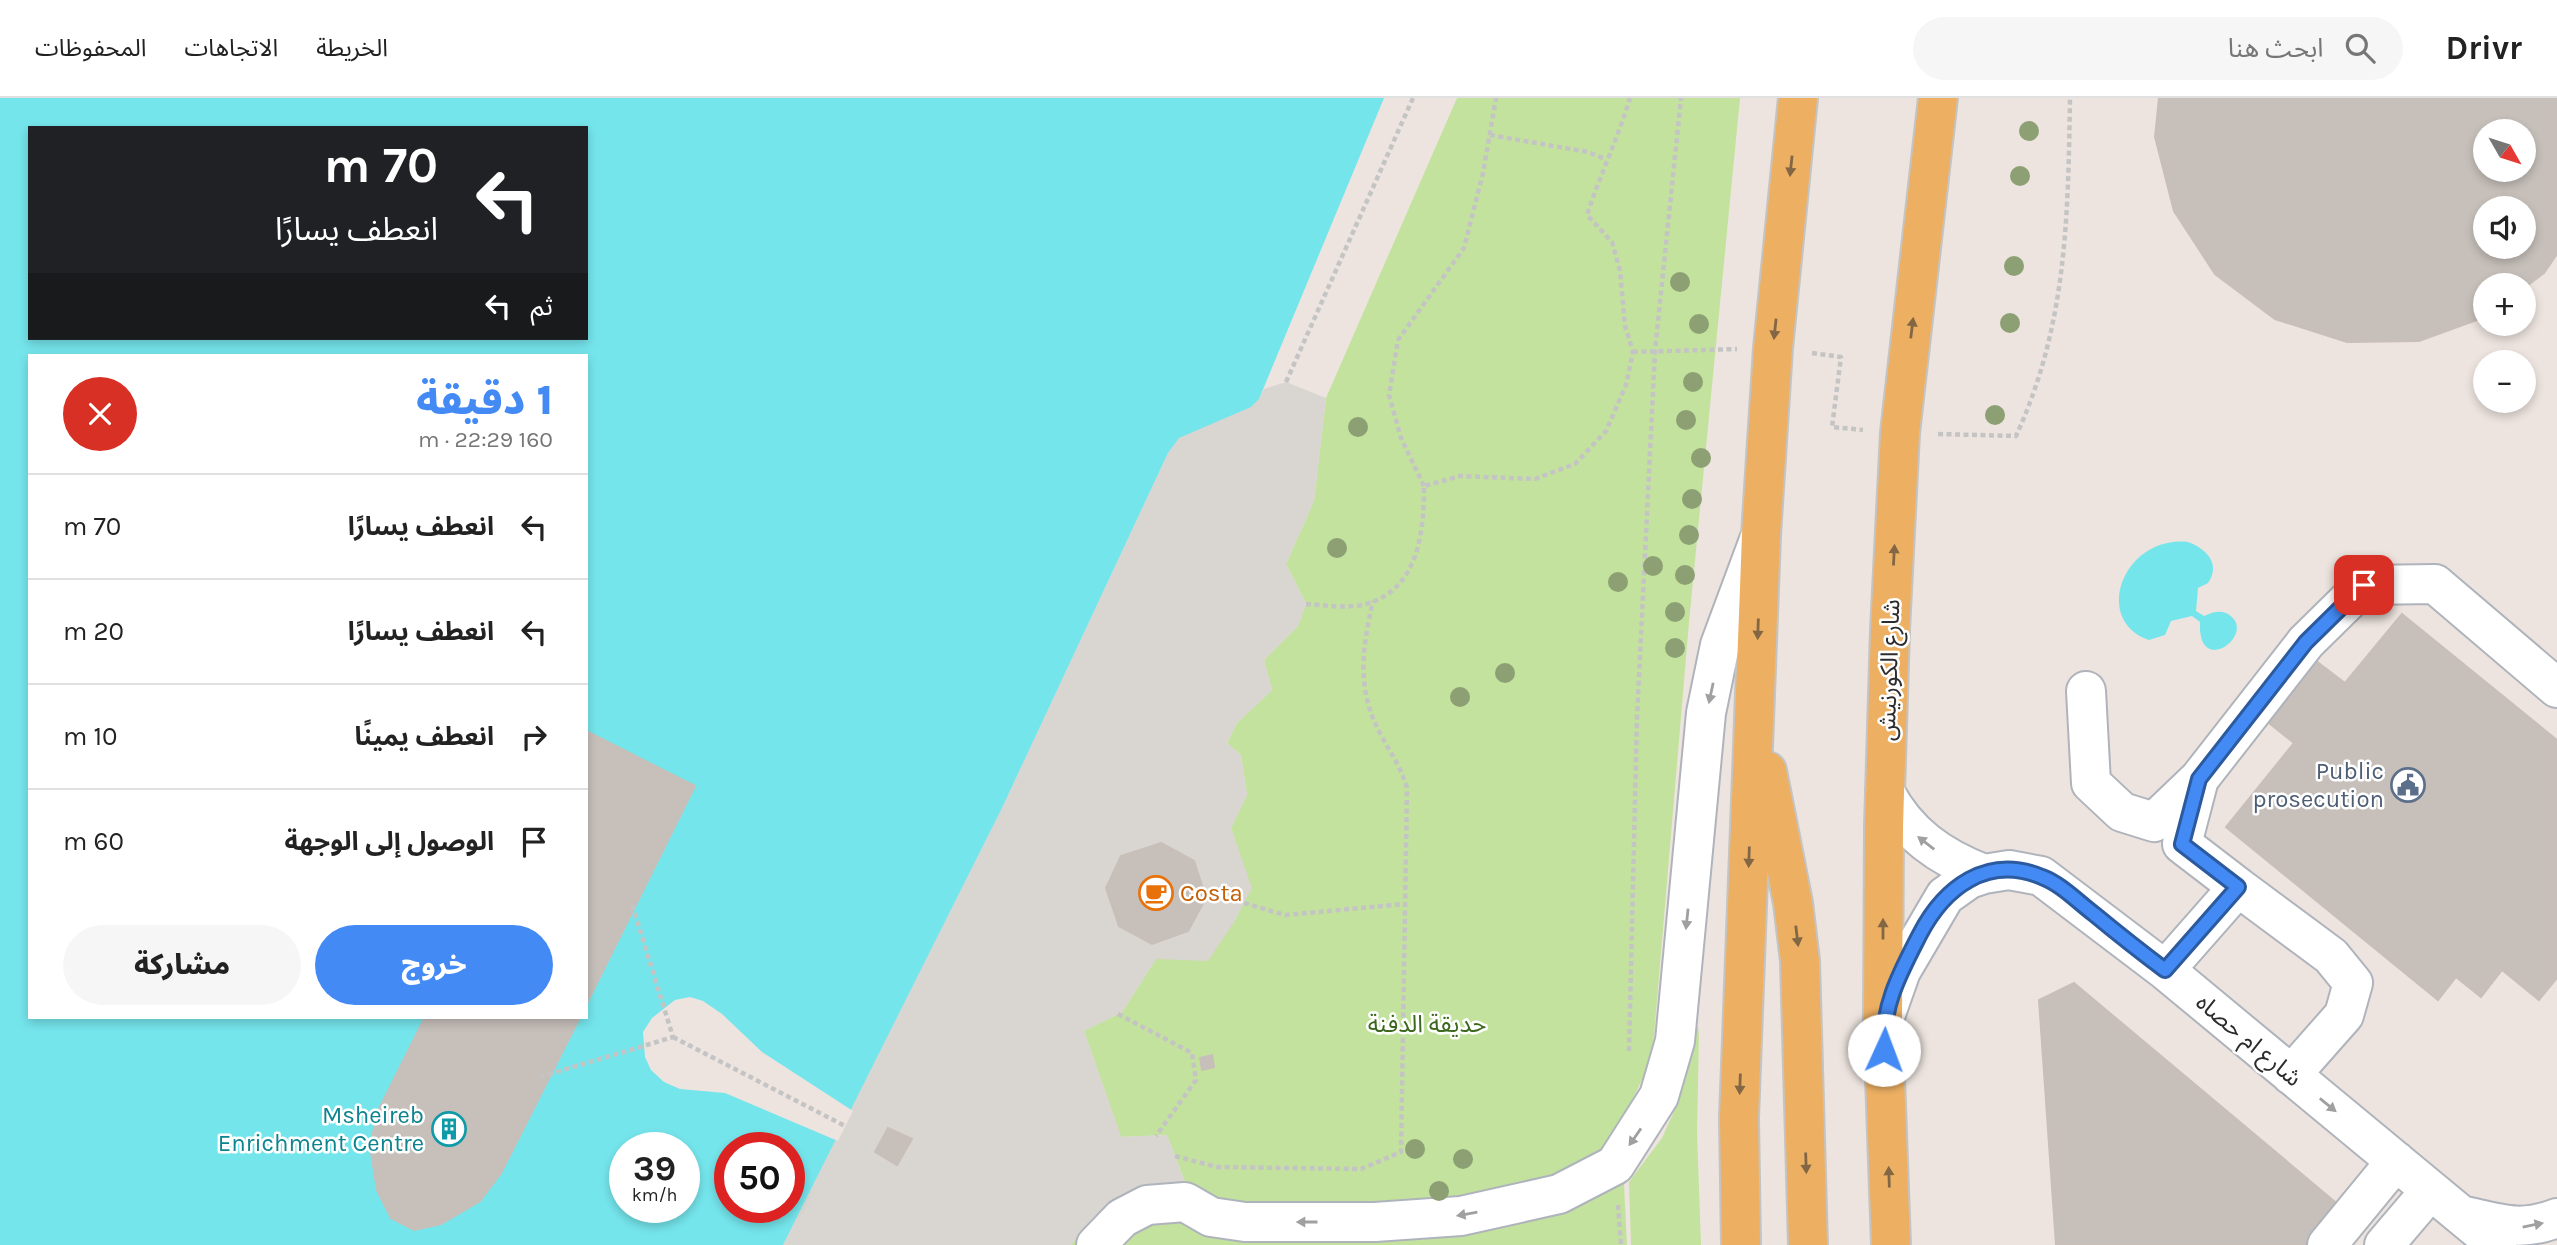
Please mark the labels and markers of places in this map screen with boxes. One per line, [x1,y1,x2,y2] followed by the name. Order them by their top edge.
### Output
[2334,555,2394,615] pin
[2253,757,2384,813] place label: Public prosecution
[2389,766,2427,804] public building icon: Public prosecution
[1137,874,1175,912] cafe icon: Costa
[1180,879,1243,907] place label: Costa
[218,1101,424,1157] place label: Msheireb Enrichment Centre
[430,1110,468,1148] building icon: Msheireb Enrichment Centre

